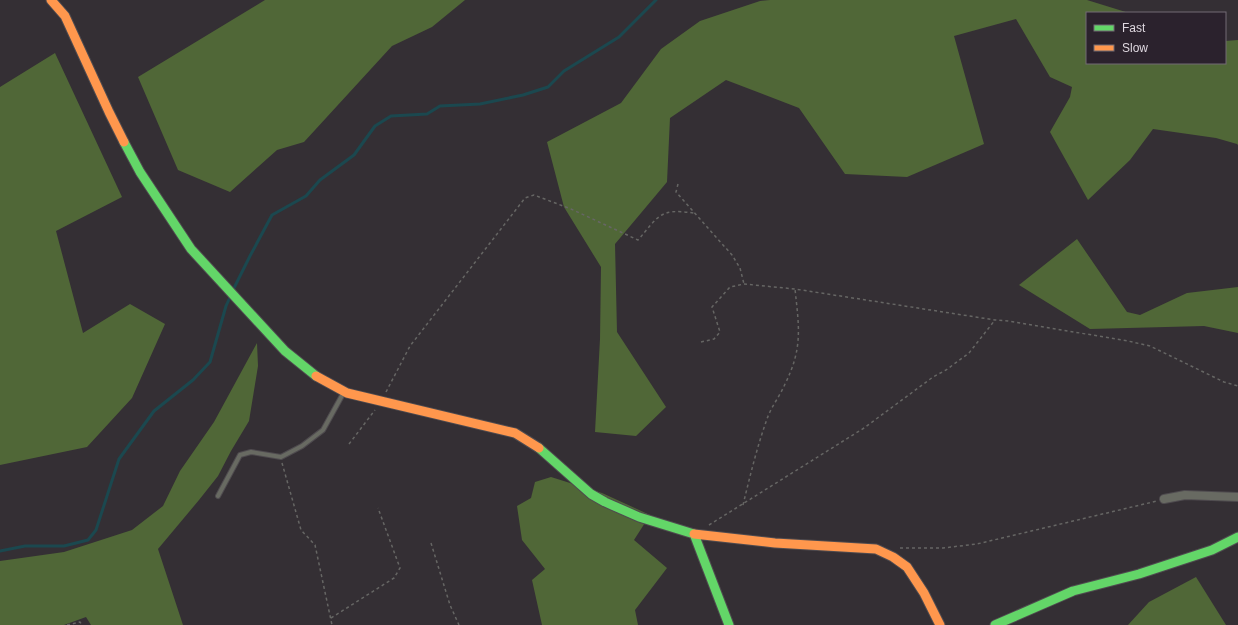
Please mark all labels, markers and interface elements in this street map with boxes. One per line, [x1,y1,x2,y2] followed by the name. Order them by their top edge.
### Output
[1086,12,1226,64] legend
[1122,21,1146,35] text: Fast
[1122,41,1148,55] text: Slow

